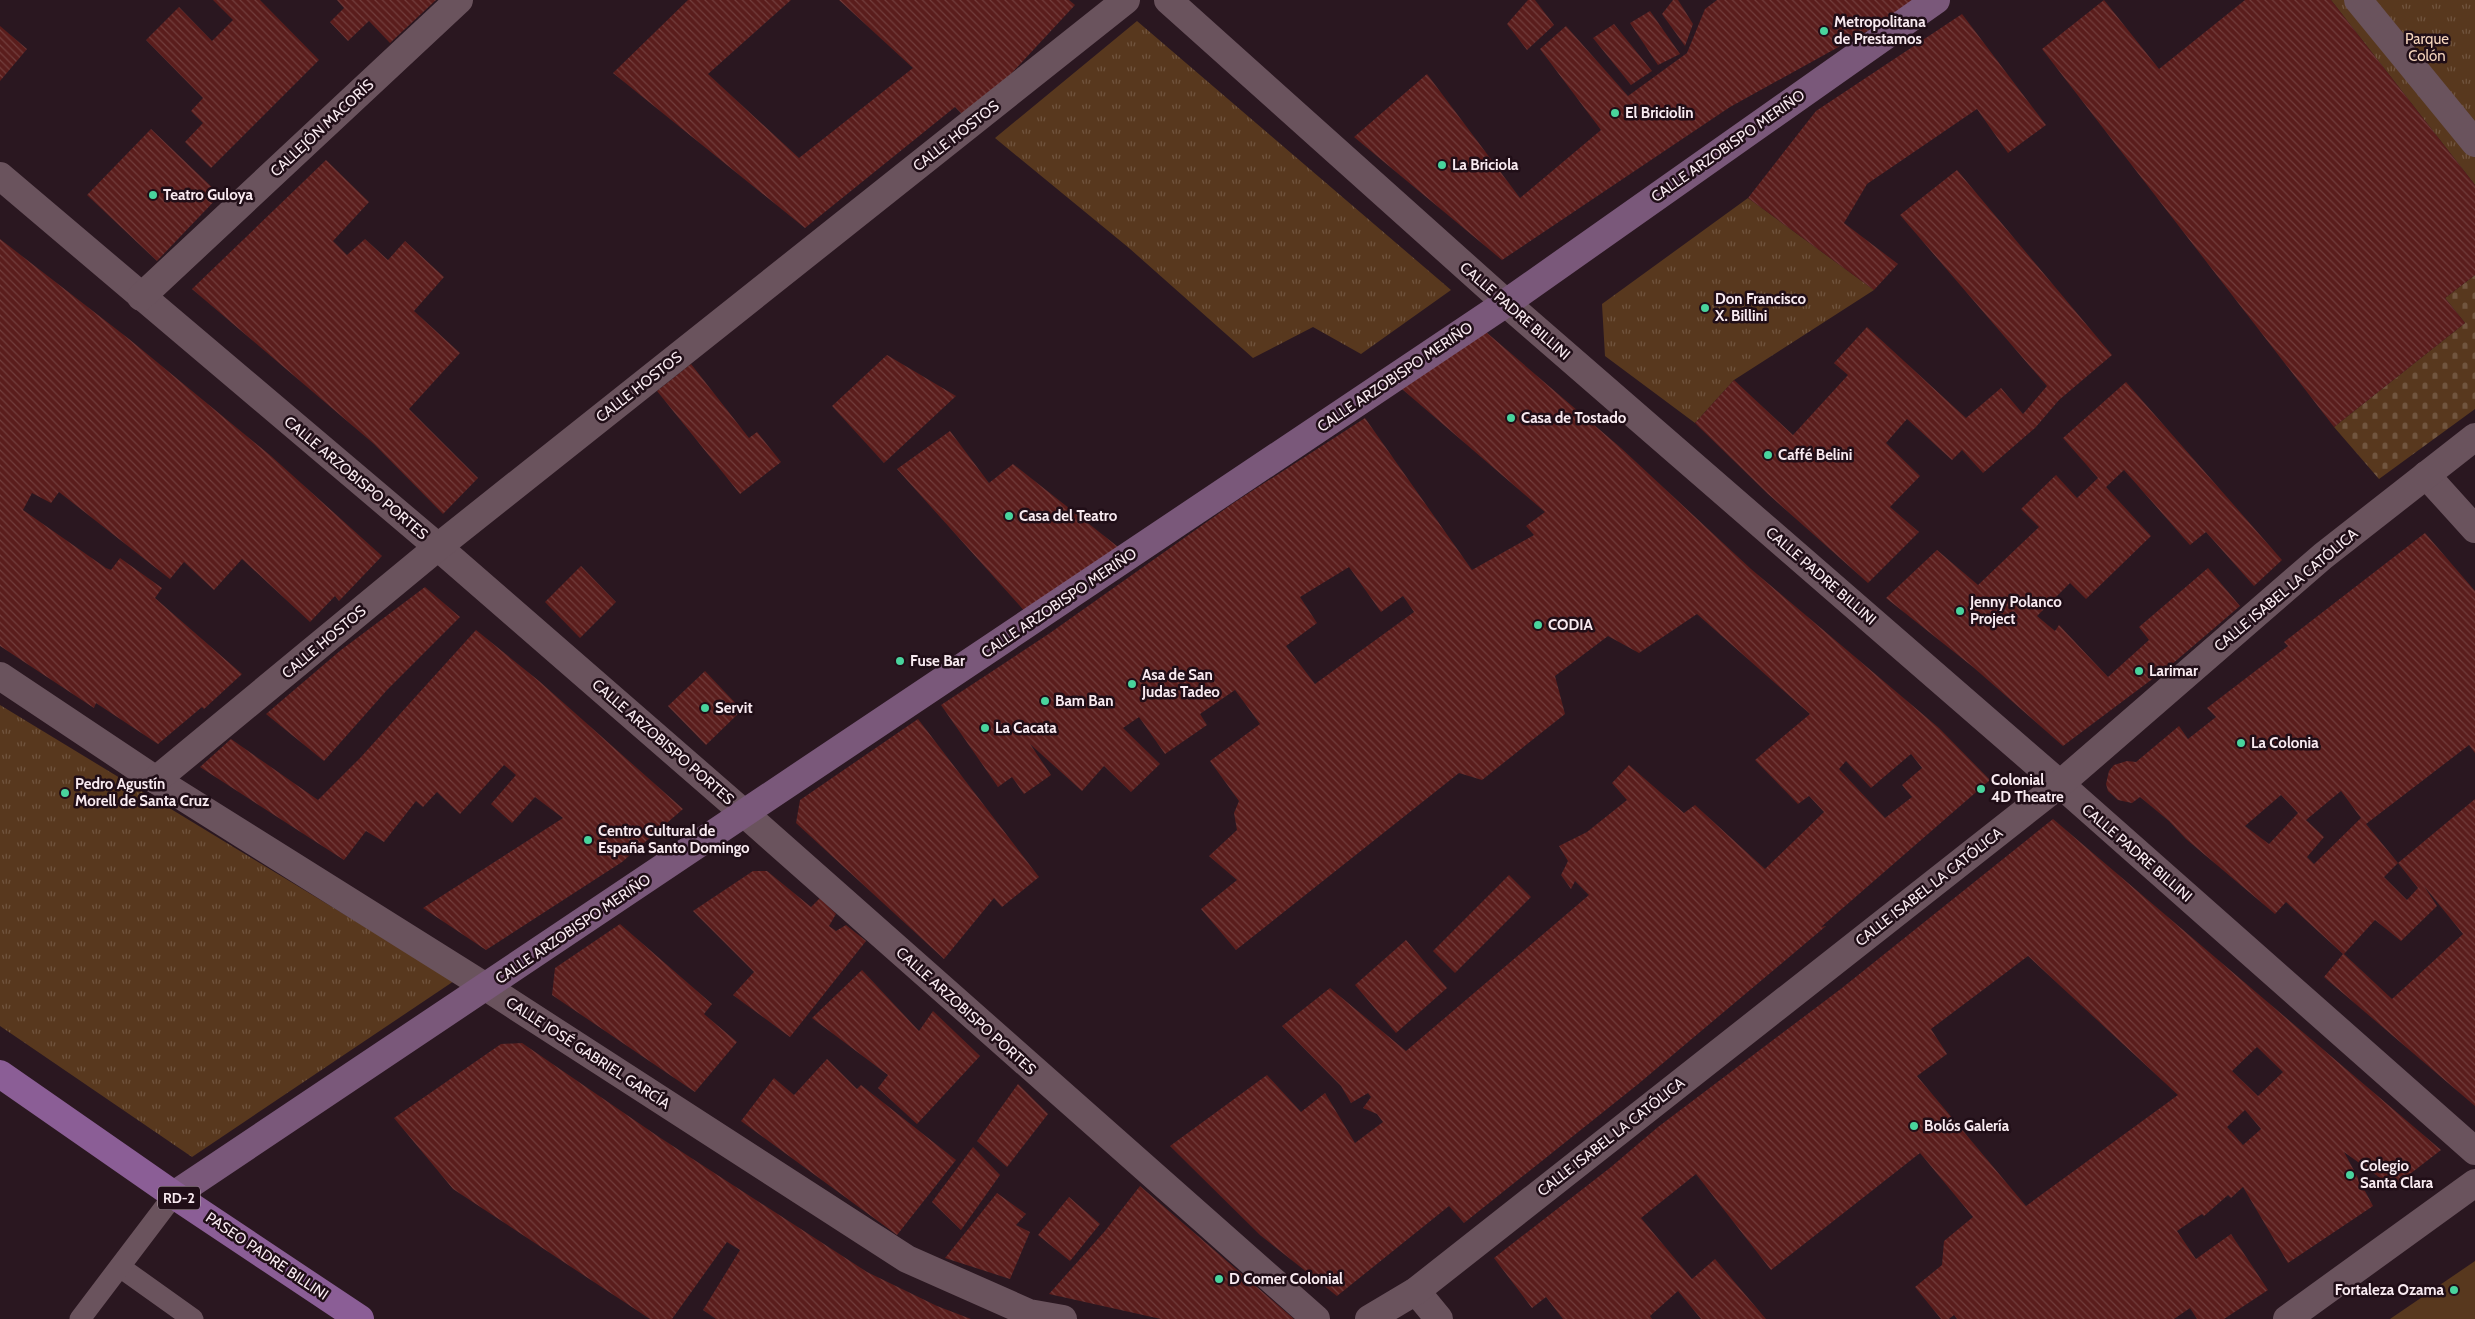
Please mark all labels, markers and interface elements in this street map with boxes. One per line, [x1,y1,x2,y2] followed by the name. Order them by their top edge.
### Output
[1834,13,1926,48] place label: Metropolitana de Prestamos
[1818,25,1830,37] marker: Metropolitana de Prestamos
[2405,30,2449,65] park label: Parque Colón
[266,75,378,180] street label: CALLEJÓN MACORÍS
[1648,86,1808,206] street label: CALLE ARZOBISPO MERIÑO
[909,97,1003,175] street label: CALLE HOSTOS
[1625,104,1694,122] place label: El Briciolin
[1609,107,1621,119] marker: El Briciolin
[1452,156,1519,174] place label: La Briciola
[1436,159,1448,171] marker: La Briciola
[163,186,254,204] place label: Teatro Guloya
[147,189,159,201] marker: Teatro Guloya
[1456,258,1574,364] street label: CALLE PADRE BILLINI
[1714,290,1806,325] place label: Don Francisco X. Billini
[1699,302,1711,314] marker: Don Francisco X. Billini
[1314,318,1476,436] street label: CALLE ARZOBISPO MERIÑO
[592,348,686,426] street label: CALLE HOSTOS
[1521,409,1627,427] place label: Casa de Tostado
[1505,412,1517,424] marker: Casa de Tostado
[280,413,432,544] street label: CALLE ARZOBISPO PORTES
[1778,446,1852,464] place label: Caffé Belini
[1762,449,1774,461] marker: Caffé Belini
[1019,507,1118,525] place label: Casa del Teatro
[1003,510,1015,522] marker: Casa del Teatro
[1762,523,1880,629] street label: CALLE PADRE BILLINI
[2210,523,2362,655] street label: CALLE ISABEL LA CATÓLICA
[978,544,1140,662] street label: CALLE ARZOBISPO MERIÑO
[1969,593,2062,628] place label: Jenny Polanco Project
[278,602,370,682] street label: CALLE HOSTOS
[1954,605,1966,617] marker: Jenny Polanco Project
[1548,616,1593,634] place label: CODIA
[1532,619,1544,631] marker: CODIA
[910,652,965,670] place label: Fuse Bar
[894,655,906,667] marker: Fuse Bar
[2149,662,2198,680] place label: Larimar
[2133,665,2145,677] marker: Larimar
[1141,666,1220,701] place label: Asa de San Judas Tadeo
[588,675,738,809] street label: CALLE ARZOBISPO PORTES
[1126,678,1138,690] marker: Asa de San Judas Tadeo
[1055,692,1113,710] place label: Bam Ban
[1039,695,1051,707] marker: Bam Ban
[715,699,753,717] place label: Servit
[699,702,711,714] marker: Servit
[995,719,1057,737] place label: La Cacata
[979,722,991,734] marker: La Cacata
[2251,734,2319,752] place label: La Colonia
[2235,737,2247,749] marker: La Colonia
[1991,771,2064,806] place label: Colonial 4D Theatre
[75,775,209,810] place label: Pedro Agustín Morell de Santa Cruz
[1975,783,1987,795] marker: Colonial 4D Theatre
[59,787,71,799] marker: Pedro Agustín Morell de Santa Cruz
[2078,800,2196,906] street label: CALLE PADRE BILLINI
[598,822,750,857] place label: Centro Cultural de España Santo Domingo
[1851,823,2007,950] street label: CALLE ISABEL LA CATÓLICA
[582,834,594,846] marker: Centro Cultural de España Santo Domingo
[492,870,654,988] street label: CALLE ARZOBISPO MERIÑO
[892,943,1040,1079] street label: CALLE ARZOBISPO PORTES
[503,992,675,1113] street label: CALLE JOSÉ GABRIEL GARCÍA
[1533,1073,1689,1200] street label: CALLE ISABEL LA CATÓLICA
[1924,1117,2010,1135] place label: Bolós Galería
[1908,1120,1920,1132] marker: Bolós Galería
[2360,1157,2434,1192] place label: Colegio Santa Clara
[2344,1169,2356,1181] marker: Colegio Santa Clara
[158,1186,200,1210] road number: RD-2
[202,1208,332,1304] street label: PASEO PADRE BILLINI
[1229,1270,1343,1288] place label: D Comer Colonial
[1213,1273,1225,1285] marker: D Comer Colonial
[2335,1281,2445,1299] place label: Fortaleza Ozama
[2448,1284,2460,1296] marker: Fortaleza Ozama

